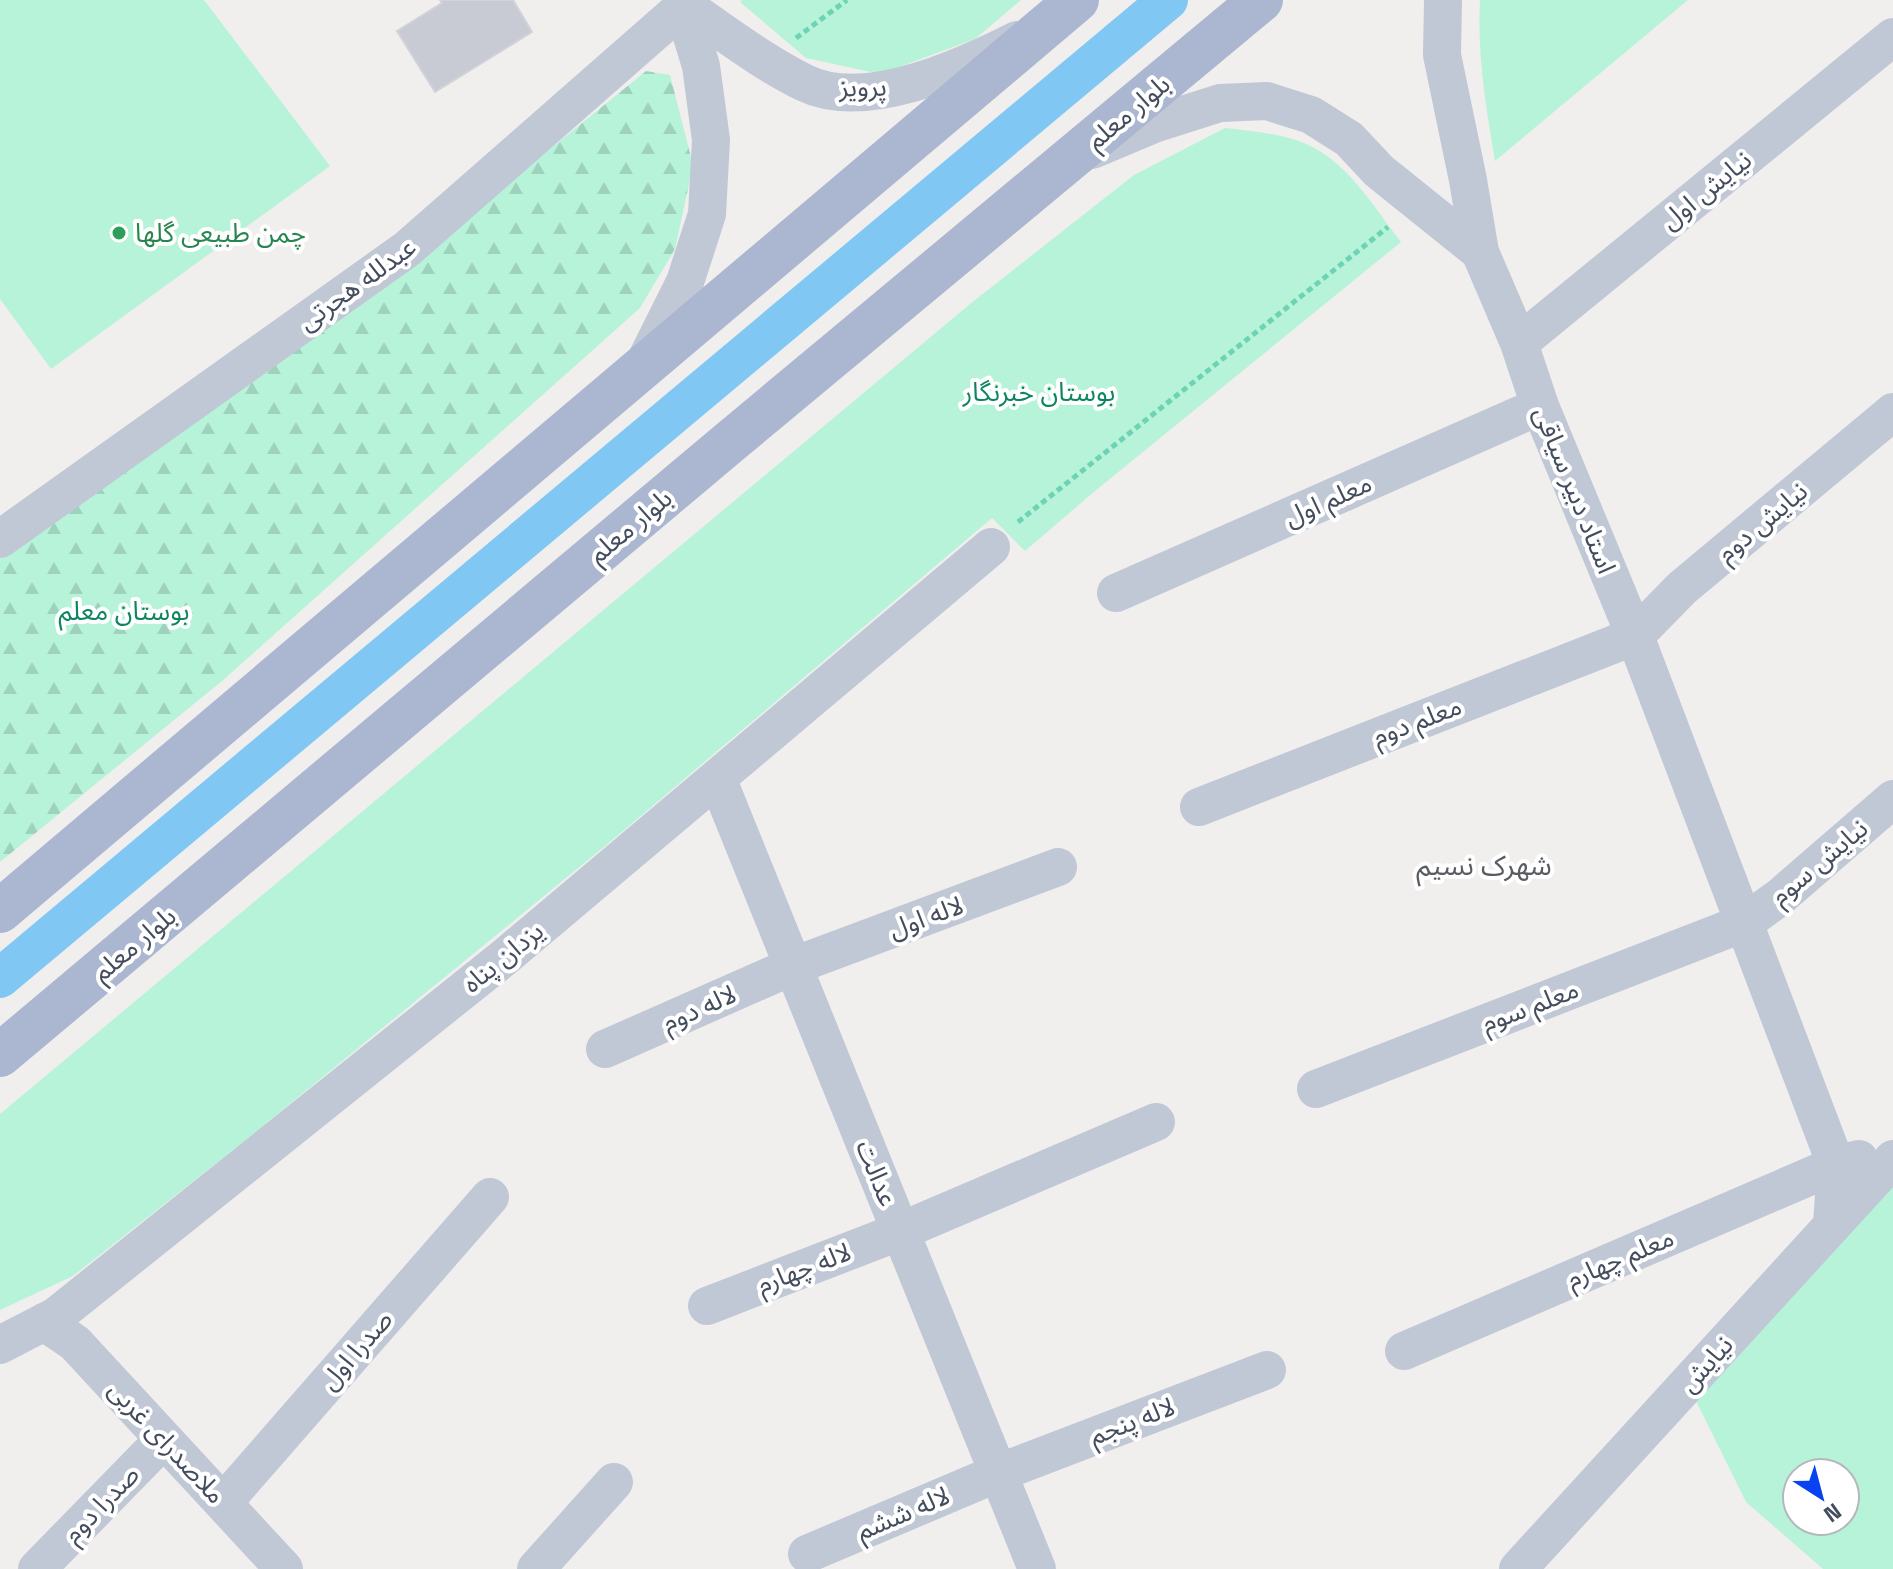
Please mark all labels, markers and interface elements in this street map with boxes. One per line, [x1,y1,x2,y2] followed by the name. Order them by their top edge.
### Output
[1079,67,1179,159] street label: بلوار معلم
[838,70,887,105] street label: پرویز
[1653,143,1759,237] street label: نیایش اول
[135,216,306,250] place label: چمن طبیعی گلها
[110,224,128,242] marker: چمن طبیعی گلها
[291,230,423,338] street label: عبدلله هجرتی
[962,375,1115,409] park label: بوستان خبرنگار
[1526,401,1624,579] street label: استاد دبیر سیاقی
[1279,466,1378,537] street label: معلم اول
[1710,474,1816,572] street label: نیایش دوم
[581,481,681,573] street label: بلوار معلم
[58,594,190,631] park label: بوستان معلم
[1368,688,1468,756] street label: معلم دوم
[1763,811,1877,915] street label: نیایش سوم
[1416,847,1552,887] district label: شهرک نسیم
[884,888,968,946] street label: لاله اول
[85,899,185,991] street label: بلوار معلم
[455,914,551,1000] street label: یزدان پناه
[1477,972,1585,1043] street label: معلم سوم
[657,977,743,1042] street label: لاله دوم
[848,1135,906,1211] street label: عدالت
[1561,1220,1680,1299] street label: معلم چهارم
[752,1235,857,1304] street label: لاله چهارم
[312,1303,400,1397] street label: صدرا اول
[1672,1328,1740,1400] street label: نيايش
[101,1373,233,1511] street label: ملاصدرای غربی
[1084,1389,1181,1456] street label: لاله پنجم
[1781,1457,1861,1537] north arrow
[56,1458,149,1552] street label: صدرا دوم
[851,1478,956,1551] street label: لاله ششم
[1819,1498,1847,1529] text: N

